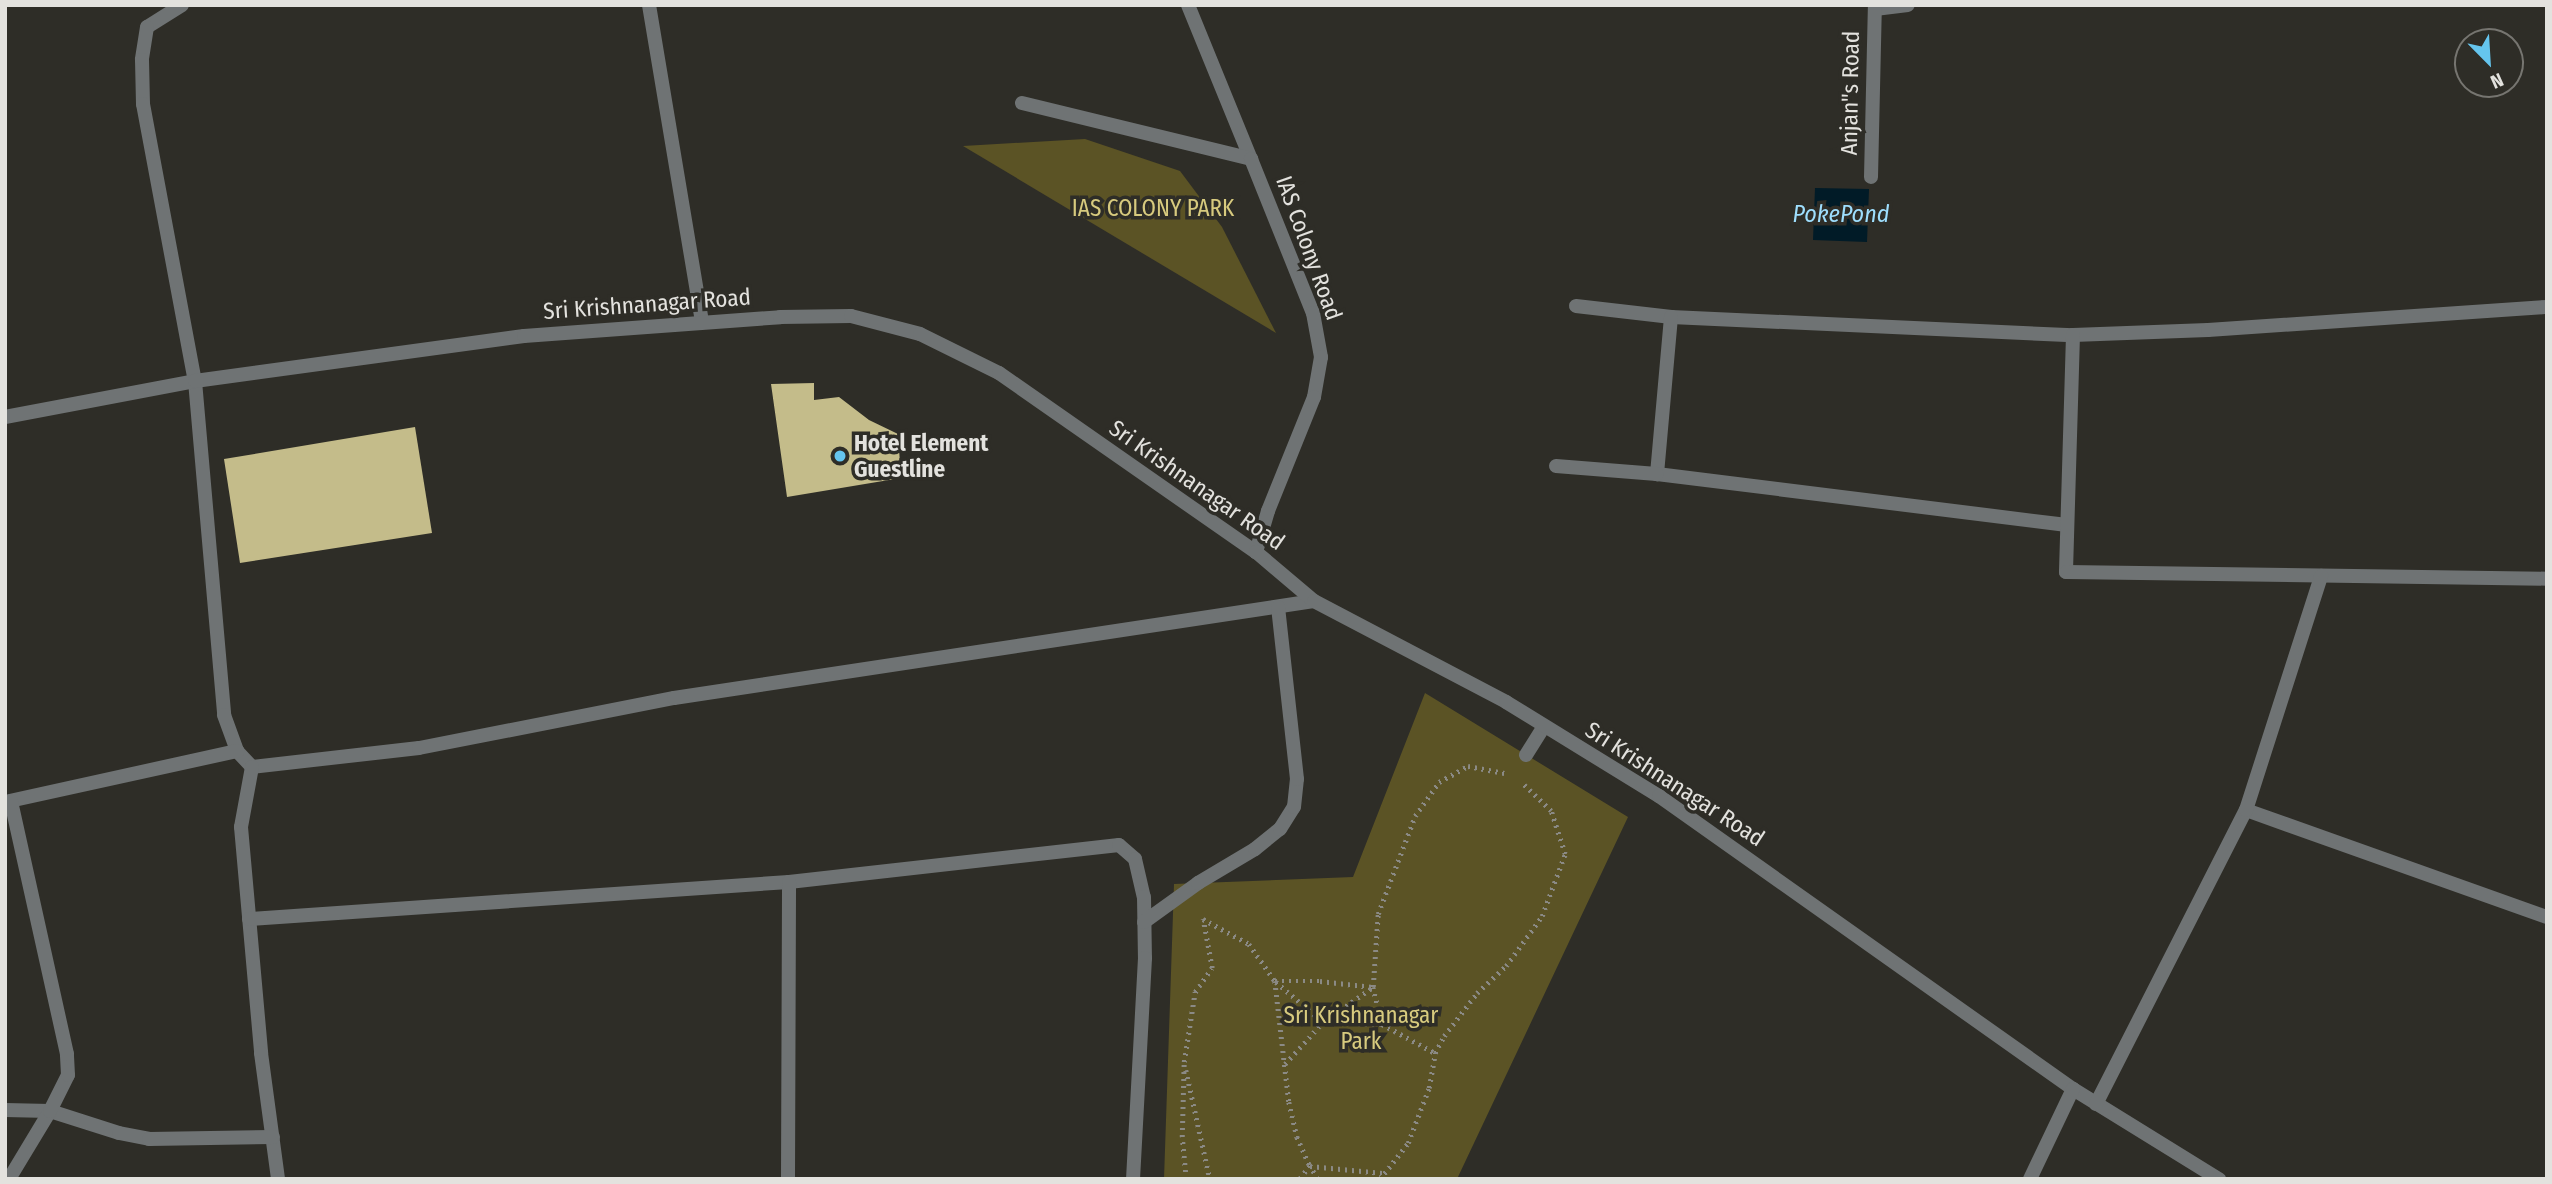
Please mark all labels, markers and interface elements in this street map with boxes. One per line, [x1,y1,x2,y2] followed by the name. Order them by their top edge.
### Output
[2454,28,2524,98] north arrow
[1835,30,1865,156] street label: Anjan"s Road
[2487,68,2507,94] text: N
[1270,172,1348,324] street label: IAS Colony Road
[1072,194,1234,222] park label: IAS COLONY PARK
[1793,201,1889,229] water label: PokePond
[542,283,752,325] street label: Sri Krishnanagar Road
[1104,414,1290,556] street label: Sri Krishnanagar Road
[854,429,988,483] place label: Hotel Element Guestline
[832,448,848,464] marker: Hotel Element Guestline
[1580,716,1770,852] street label: Sri Krishnanagar Road
[1284,1001,1438,1055] park label: Sri Krishnanagar Park

